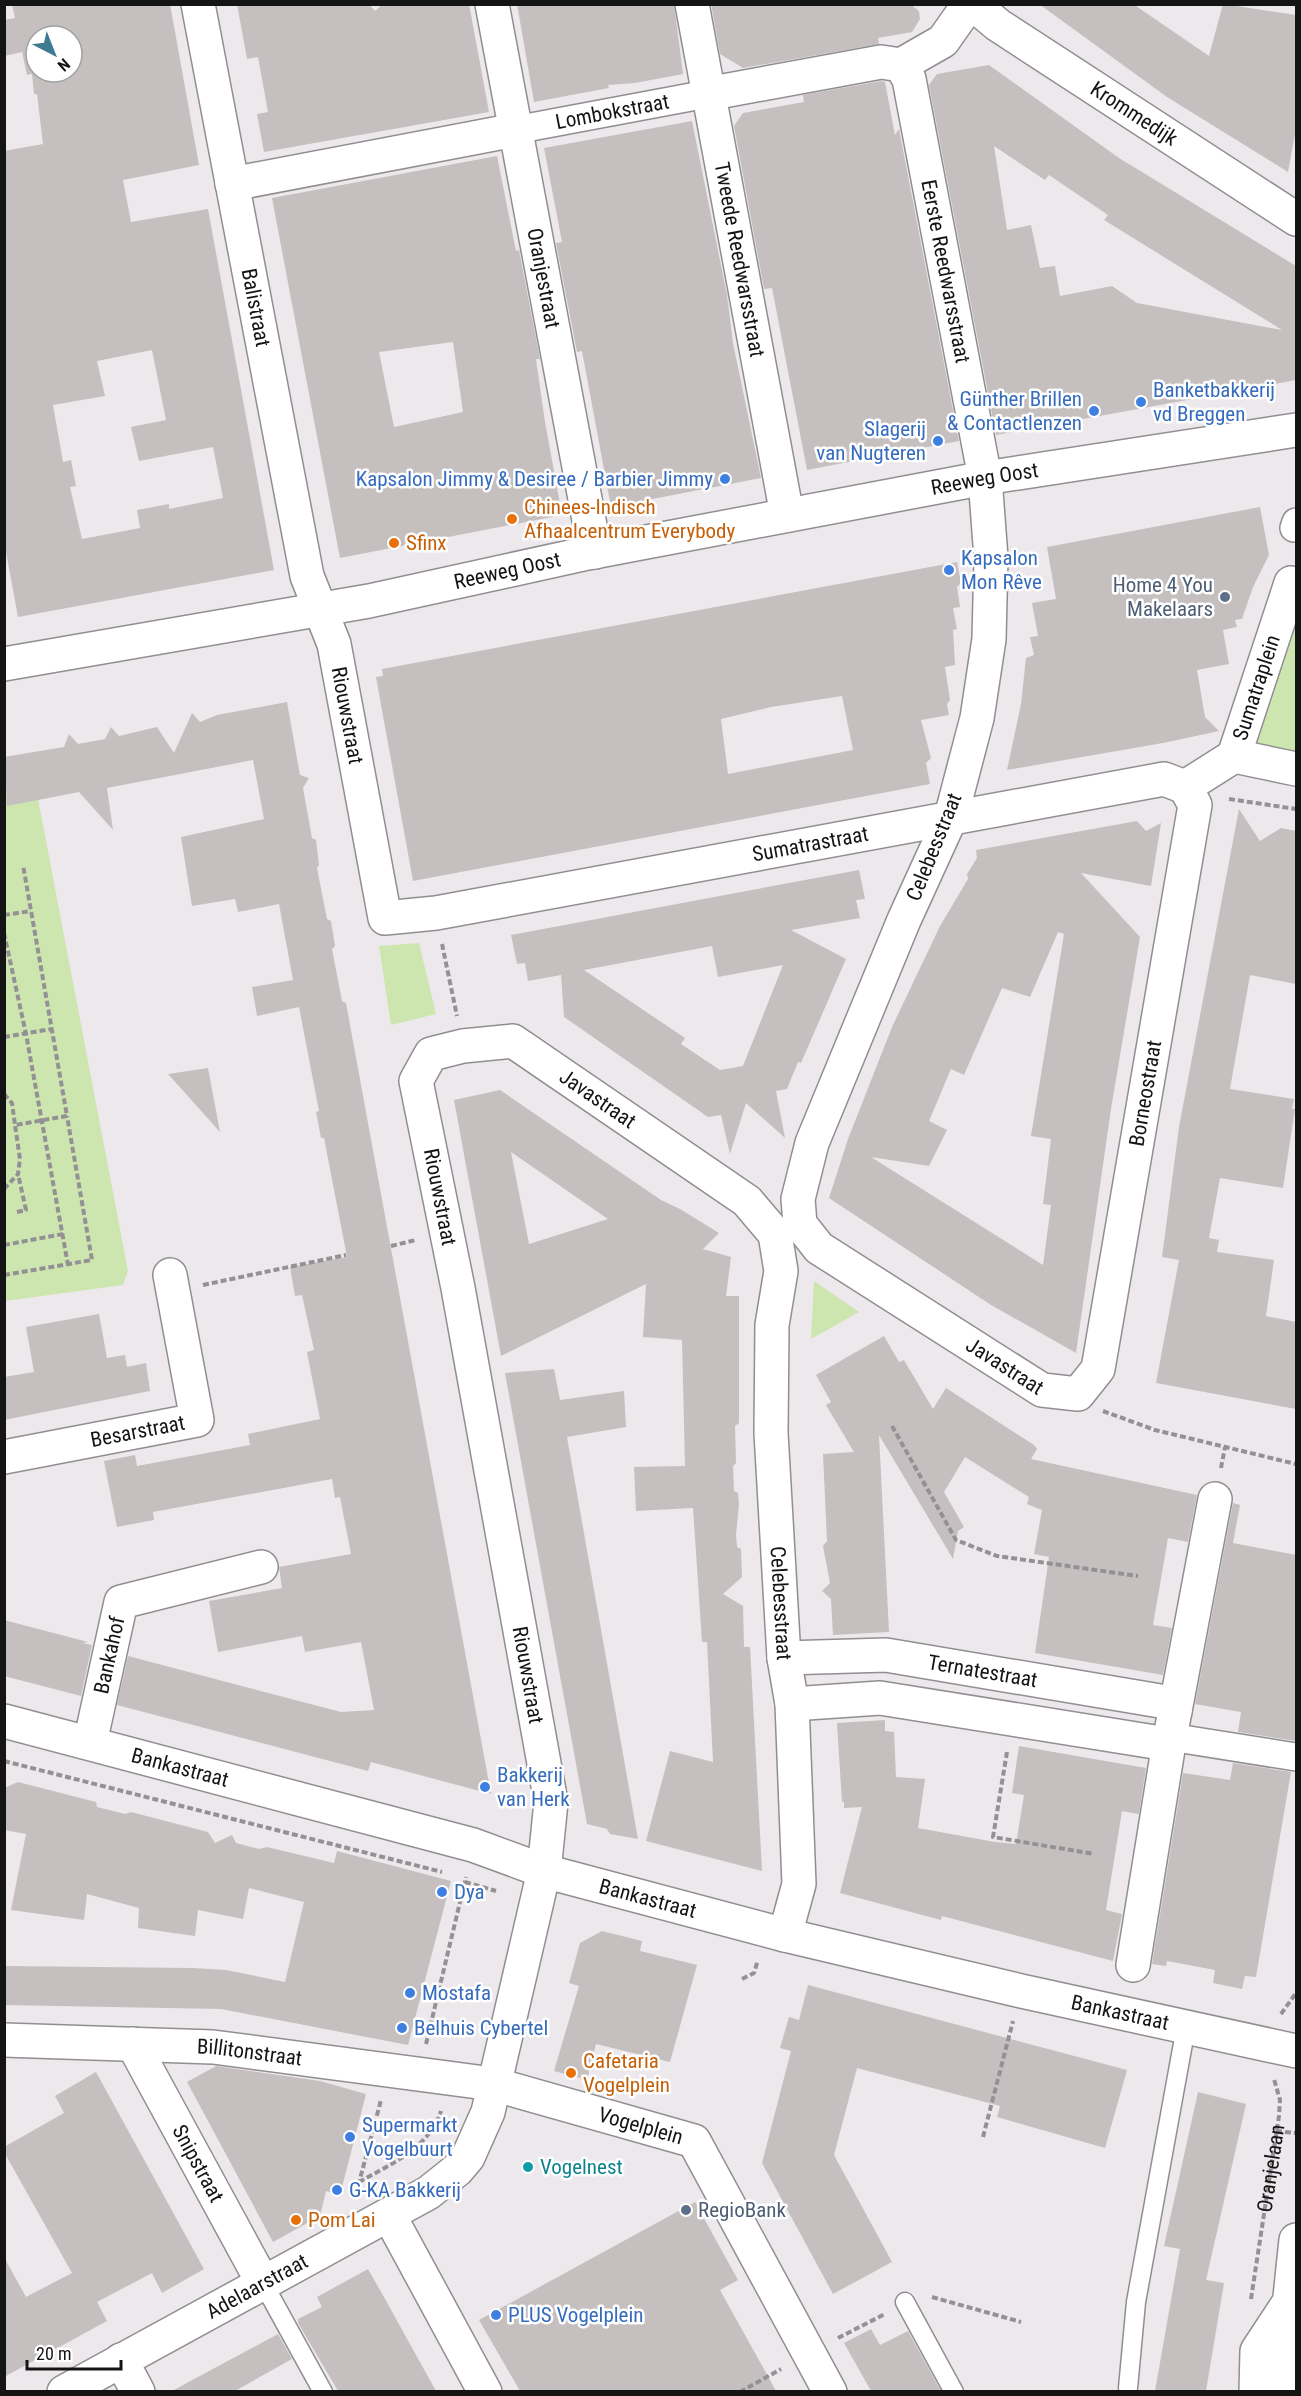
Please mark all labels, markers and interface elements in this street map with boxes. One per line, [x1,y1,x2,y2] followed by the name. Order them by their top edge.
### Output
[24,24,84,84] north arrow
[54,54,74,75] text: N
[1086,76,1183,151] street label: Krommedijk
[554,89,671,134] street label: Lombokstraat
[710,160,769,359] street label: Tweede Reedwarsstraat
[916,178,975,365] street label: Eerste Reedwarsstraat
[522,226,565,330] street label: Oranjestraat
[237,266,275,349] street label: Balistraat
[1153,378,1275,426] place label: Banketbakkerij vd Breggen
[947,387,1082,435] place label: Günther Brillen & Contactlenzen
[1134,395,1148,409] marker: Banketbakkerij vd Breggen
[1087,404,1101,418] marker: Günther Brillen & Contactlenzen
[816,417,926,465] place label: Slagerij van Nugteren
[931,434,945,448] marker: Slagerij van Nugteren
[929,458,1040,500] street label: Reeweg Oost
[356,467,713,491] place label: Kapsalon Jimmy & Desiree / Barbier Jimmy
[718,472,732,486] marker: Kapsalon Jimmy & Desiree / Barbier Jimmy
[524,495,735,543] place label: Chinees-Indisch Afhaalcentrum Everybody
[505,512,519,526] marker: Chinees-Indisch Afhaalcentrum Everybody
[406,531,447,555] place label: Sfinx
[387,536,401,550] marker: Sfinx
[961,546,1042,594] place label: Kapsalon Mon Rêve
[452,547,563,594] street label: Reeweg Oost
[942,563,956,577] marker: Kapsalon Mon Rêve
[1113,573,1213,621] place label: Home 4 You Makelaars
[1218,590,1232,604] marker: Home 4 You Makelaars
[1228,632,1285,743] street label: Sumatraplein
[326,665,368,766] street label: Riouwstraat
[901,790,967,904] street label: Celebesstraat
[750,822,870,867] street label: Sumatrastraat
[1125,1039,1166,1148] street label: Borneostraat
[555,1064,640,1133] street label: Javastraat
[419,1146,461,1248] street label: Riouwstraat
[962,1333,1048,1400] street label: Javastraat
[88,1411,187,1452] street label: Besarstraat
[766,1545,796,1661] street label: Celebesstraat
[89,1614,130,1696] street label: Bankahof
[508,1624,548,1726] street label: Riouwstraat
[926,1650,1039,1692] street label: Ternatestraat
[129,1743,231,1792] street label: Bankastraat
[497,1763,570,1811] place label: Bakkerij van Herk
[478,1780,492,1794] marker: Bakkerij van Herk
[597,1874,699,1923] street label: Bankastraat
[454,1880,485,1904] place label: Dya
[435,1885,449,1899] marker: Dya
[422,1981,491,2005] place label: Mostafa
[403,1986,417,2000] marker: Mostafa
[1069,1990,1171,2035] street label: Bankastraat
[414,2016,548,2040] place label: Belhuis Cybertel
[395,2021,409,2035] marker: Belhuis Cybertel
[197,2034,304,2071] street label: Billitonstraat
[583,2049,670,2097] place label: Cafetaria Vogelplein
[564,2066,578,2080] marker: Cafetaria Vogelplein
[596,2102,686,2149] street label: Vogelplein
[362,2113,458,2161] place label: Supermarkt Vogelbuurt
[167,2121,229,2206] street label: Snipstraat
[1252,2123,1290,2214] street label: Oranjelaan
[343,2130,357,2144] marker: Supermarkt Vogelbuurt
[540,2155,623,2179] place label: Vogelnest
[521,2160,535,2174] marker: Vogelnest
[349,2178,461,2202] place label: G-KA Bakkerij
[330,2183,344,2197] marker: G-KA Bakkerij
[698,2198,786,2222] place label: RegioBank
[679,2203,693,2217] marker: RegioBank
[308,2208,376,2232] place label: Pom Lai
[289,2213,303,2227] marker: Pom Lai
[202,2249,312,2324] street label: Adelaarstraat
[508,2303,643,2327] place label: PLUS Vogelplein
[489,2308,503,2322] marker: PLUS Vogelplein
[27,2333,122,2371] scale bar
[36,2343,71,2364] text: 20 m

